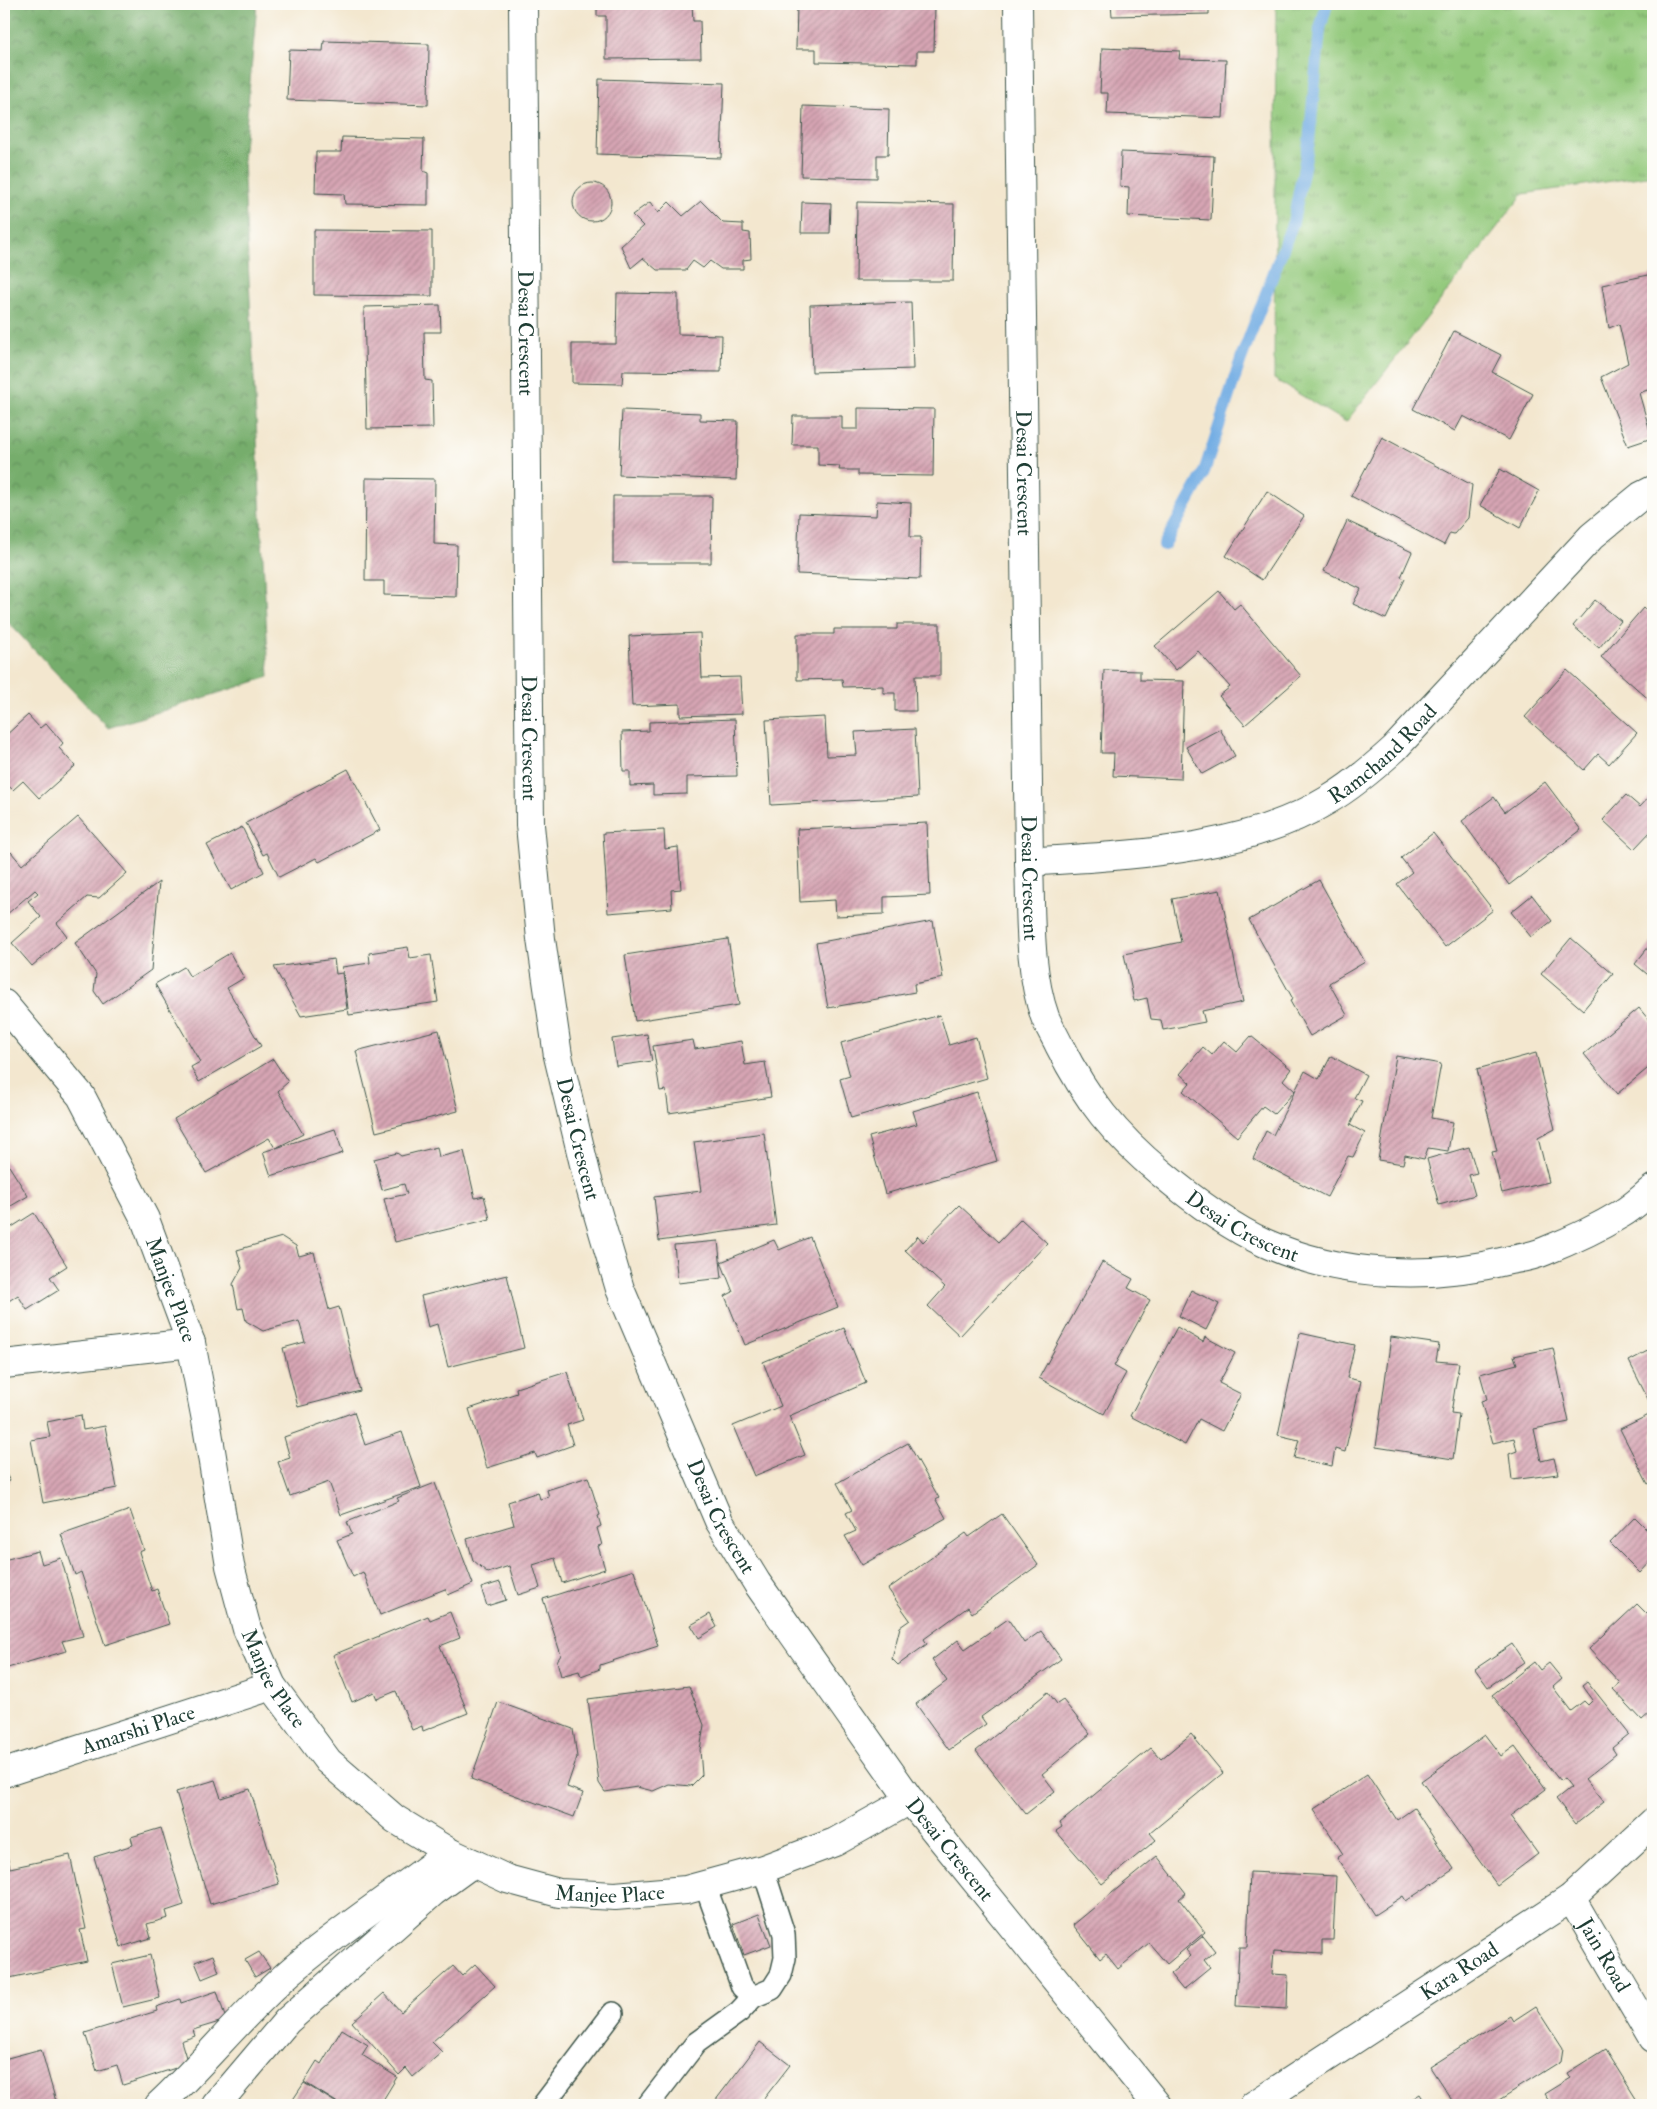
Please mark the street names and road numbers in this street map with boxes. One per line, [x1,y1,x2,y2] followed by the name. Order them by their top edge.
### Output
[511,270,539,396] street label: Desai Crescent
[1009,410,1038,536] street label: Desai Crescent
[515,675,543,801] street label: Desai Crescent
[1324,698,1443,810] street label: Ramchand Road
[1014,815,1044,942] street label: Desai Crescent
[550,1075,606,1204] street label: Desai Crescent
[1180,1185,1302,1269] street label: Desai Crescent
[139,1234,203,1346] street label: Manjee Place
[680,1455,761,1579] street label: Desai Crescent
[235,1625,312,1734] street label: Manjee Place
[77,1699,199,1761] street label: Amarshi Place
[900,1792,1000,1907] street label: Desai Crescent
[554,1879,666,1910] street label: Manjee Place
[1571,1912,1636,1998] street label: Jain Road
[1415,1936,1504,2007] street label: Kara Road

